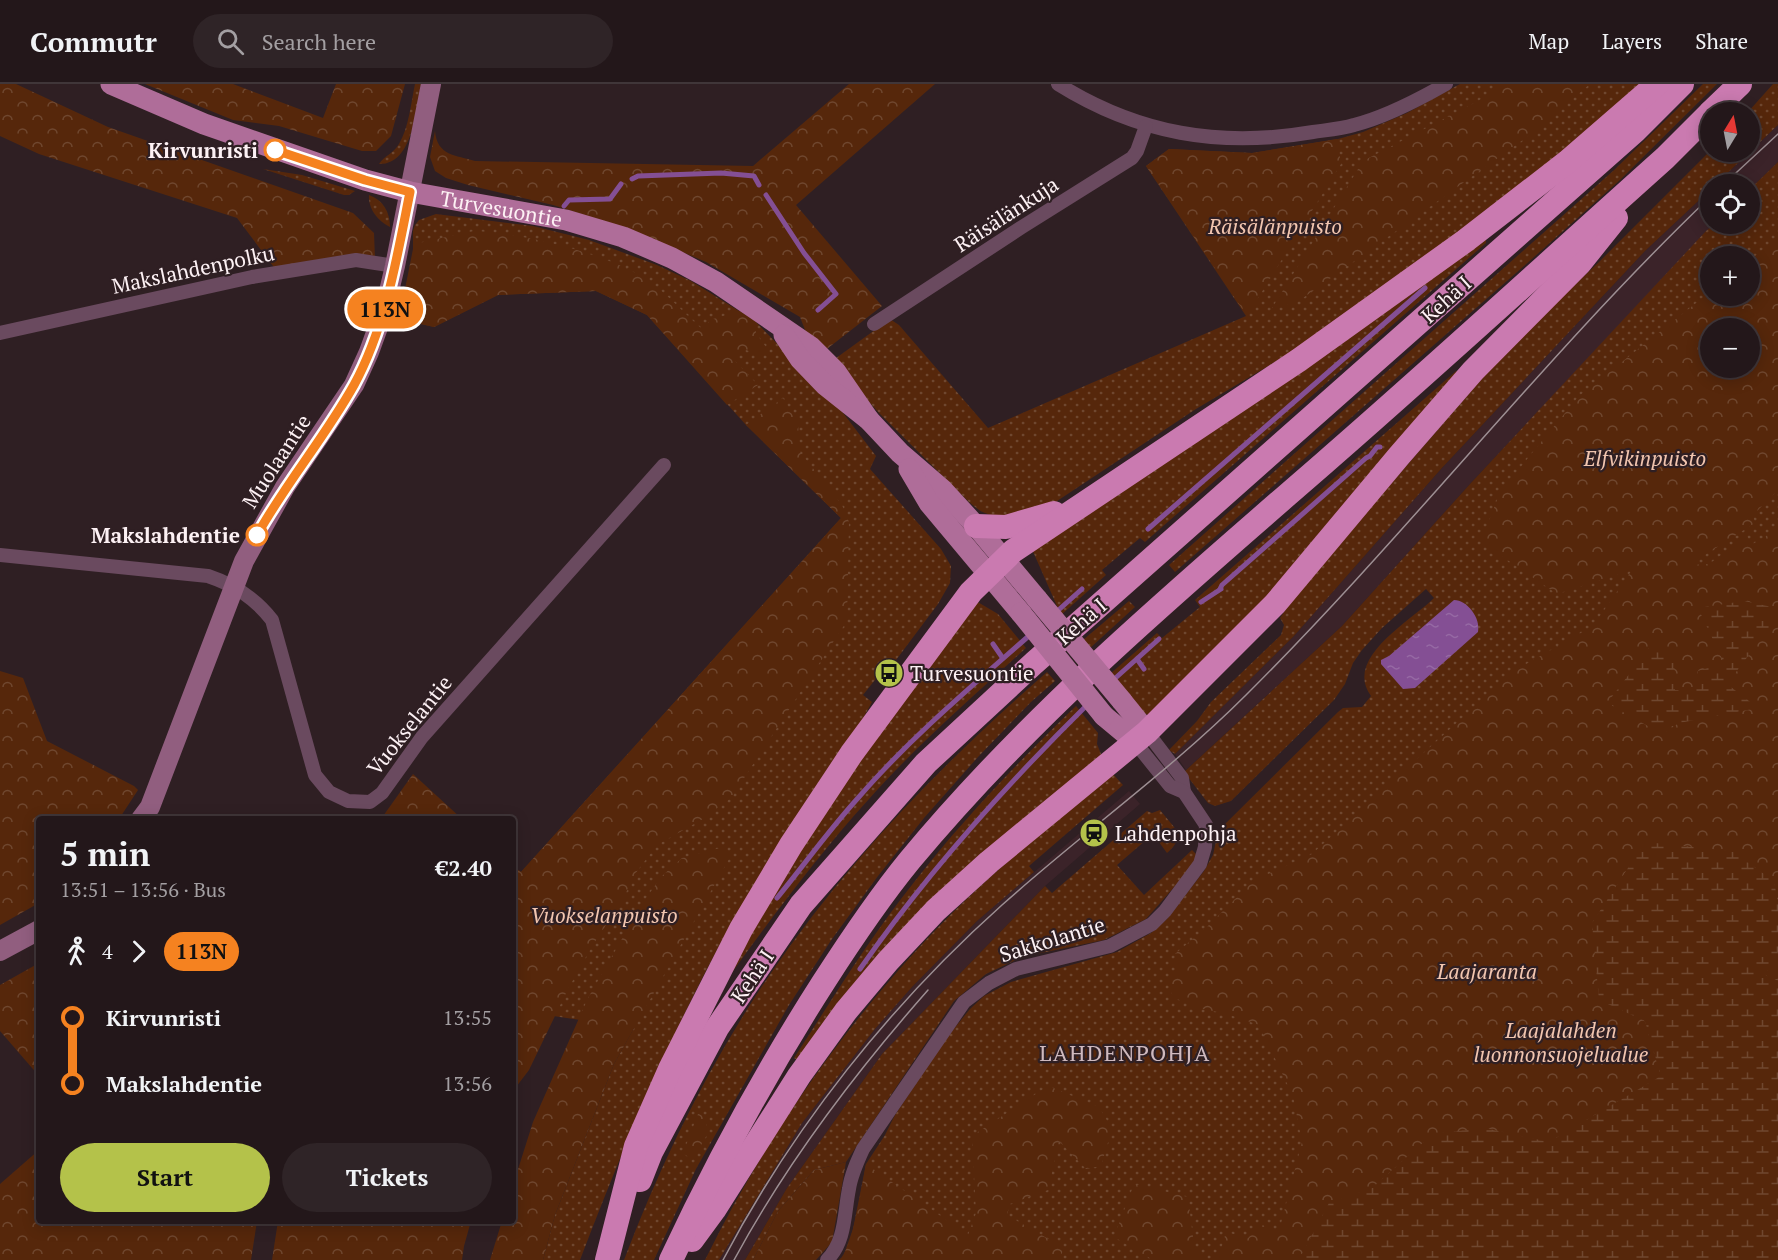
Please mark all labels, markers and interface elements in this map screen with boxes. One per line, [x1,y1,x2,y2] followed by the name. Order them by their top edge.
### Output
[193,14,613,68] search box
[30,23,157,60] text: Commutr
[214,25,247,58] icon: search
[262,27,376,56] text: Search here
[1528,27,1569,55] text: Map
[1602,27,1662,55] text: Layers
[1695,27,1748,55] text: Share
[1700,102,1760,162] north arrow
[1700,102,1760,378] map controls
[148,136,258,164] place label: Kirvunristi
[264,139,286,161] marker: Kirvunristi
[948,170,1064,258] street label: Räisälänkuja
[1700,174,1760,234] button: locate
[438,184,565,233] street label: Turvesuontie
[1207,212,1342,240] park label: Räisälänpuisto
[109,238,277,300] street label: Makslahdenpolku
[1700,246,1760,306] button: +
[1415,269,1477,329] street label: Kehä I
[343,290,427,328] line badge: 113N
[359,295,411,323] text: 113N
[1700,318,1760,378] button: −
[235,409,317,513] street label: Muolaantie
[1583,444,1706,472] park label: Elfvikinpuisto
[91,521,240,549] place label: Makslahdentie
[246,524,268,546] marker: Makslahdentie
[1050,591,1112,651] street label: Kehä I
[873,657,905,689] bus stop icon: Turvesuontie
[910,659,1034,687] place label: Turvesuontie
[360,669,458,781] street label: Vuokselantie
[1078,817,1110,849] station icon: Lahdenpohja
[1115,819,1237,847] place label: Lahdenpohja
[60,832,150,875] text: 5 min
[436,853,492,882] text: €2.40
[60,876,226,903] text: 13:51 – 13:56 · Bus
[530,901,678,929] park label: Vuokselanpuisto
[996,910,1108,968] street label: Sakkolantie
[60,935,93,968] icon: walk
[122,935,155,968] icon: forward
[176,937,227,965] text: 113N
[102,938,113,965] text: 4
[724,944,780,1008] street label: Kehä I
[1436,957,1537,985] park label: Laajaranta
[106,1003,221,1032] text: Kirvunristi
[443,1004,492,1031] text: 13:55
[1474,1016,1649,1068] park label: Laajalahden luonnonsuojelualue
[1039,1038,1211,1067] district label: LAHDENPOHJA
[106,1069,262,1098] text: Makslahdentie
[443,1070,492,1097] text: 13:56
[60,1143,270,1212] button: Start
[282,1143,492,1212] button: Tickets

